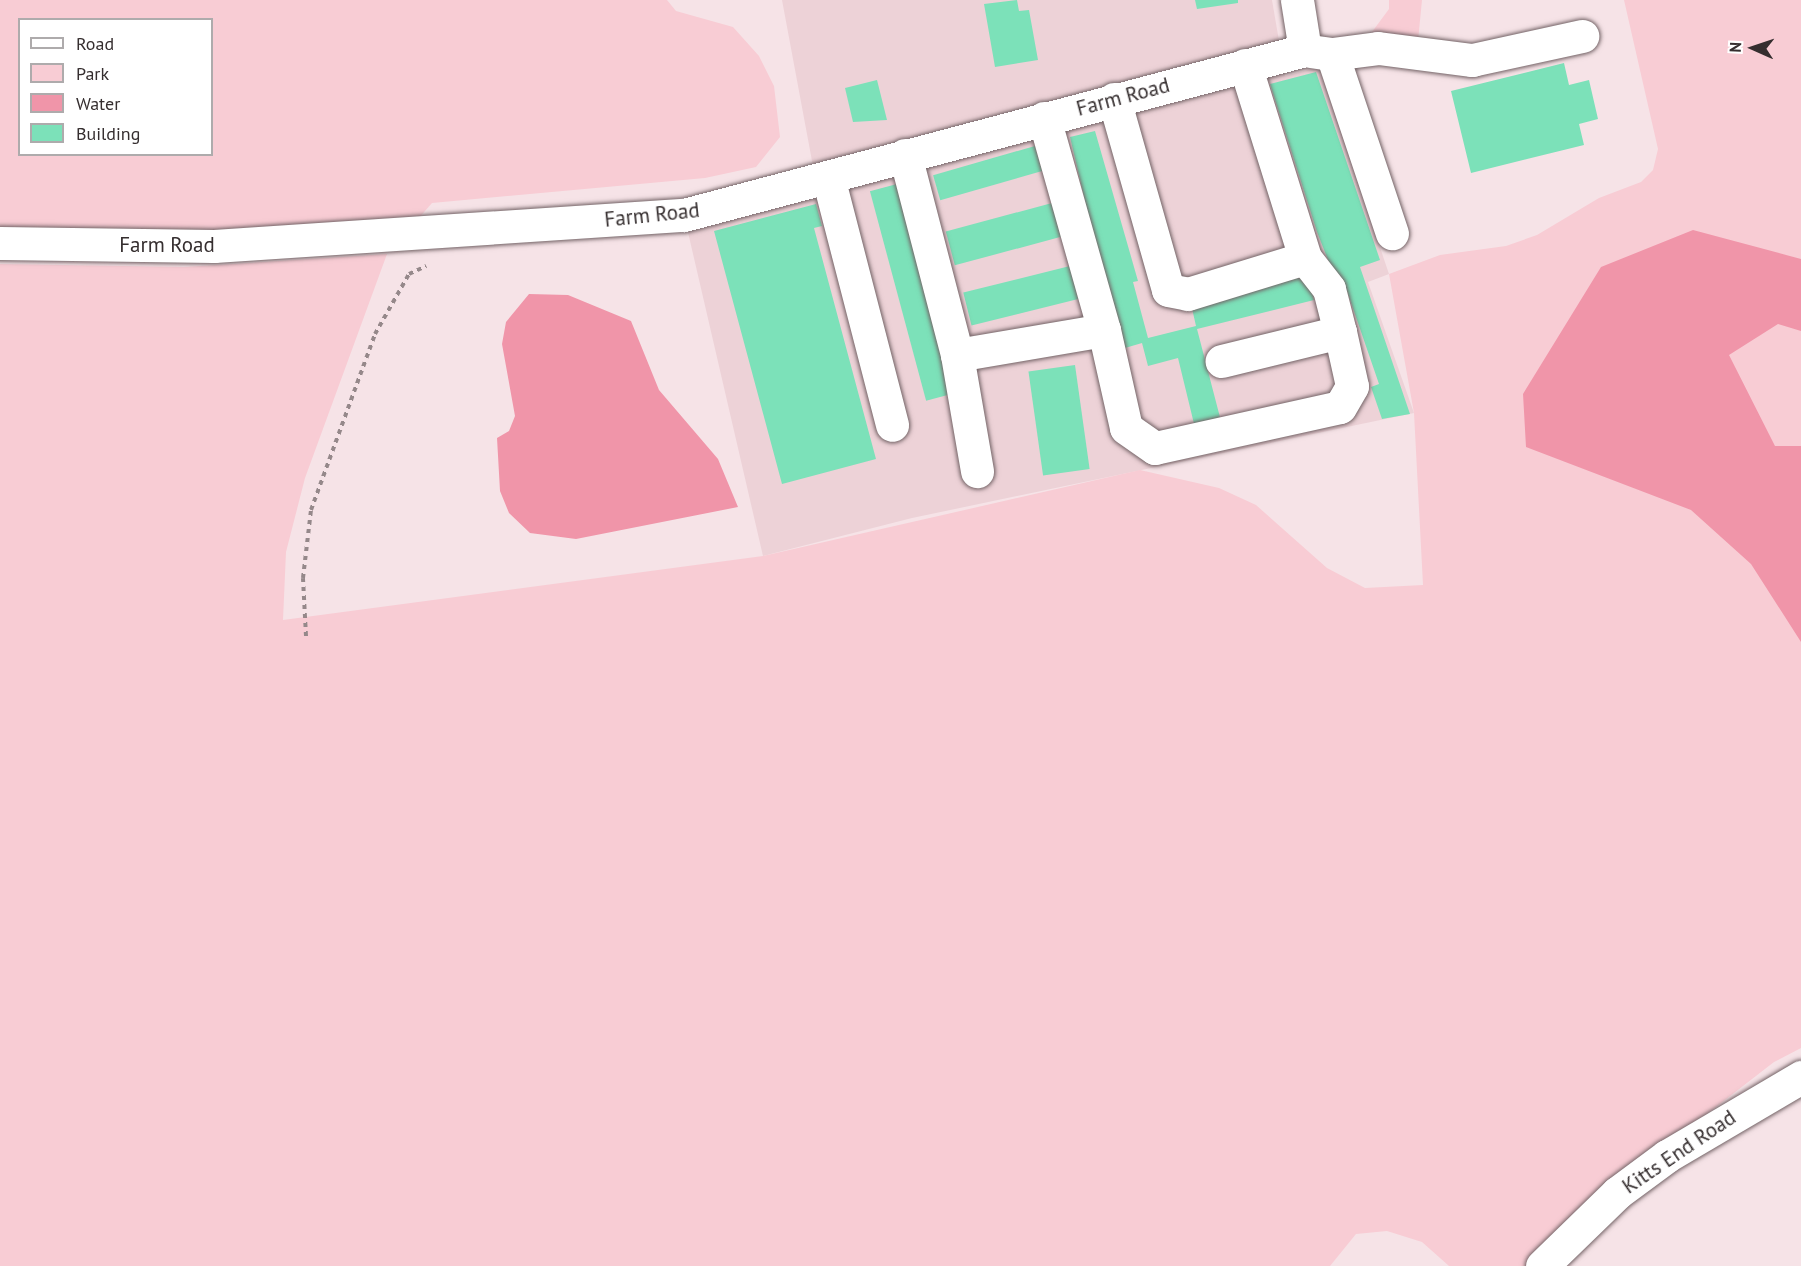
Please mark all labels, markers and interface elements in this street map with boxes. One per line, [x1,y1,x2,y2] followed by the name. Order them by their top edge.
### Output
[18,18,213,156] legend
[1723,18,1783,78] north arrow
[76,32,114,55] text: Road
[1725,41,1745,53] text: N
[76,62,109,85] text: Park
[1074,72,1172,122] street label: Farm Road
[76,92,120,115] text: Water
[76,122,140,145] text: Building
[603,197,701,233] street label: Farm Road
[119,232,215,258] street label: Farm Road
[1618,1105,1740,1199] street label: Kitts End Road

